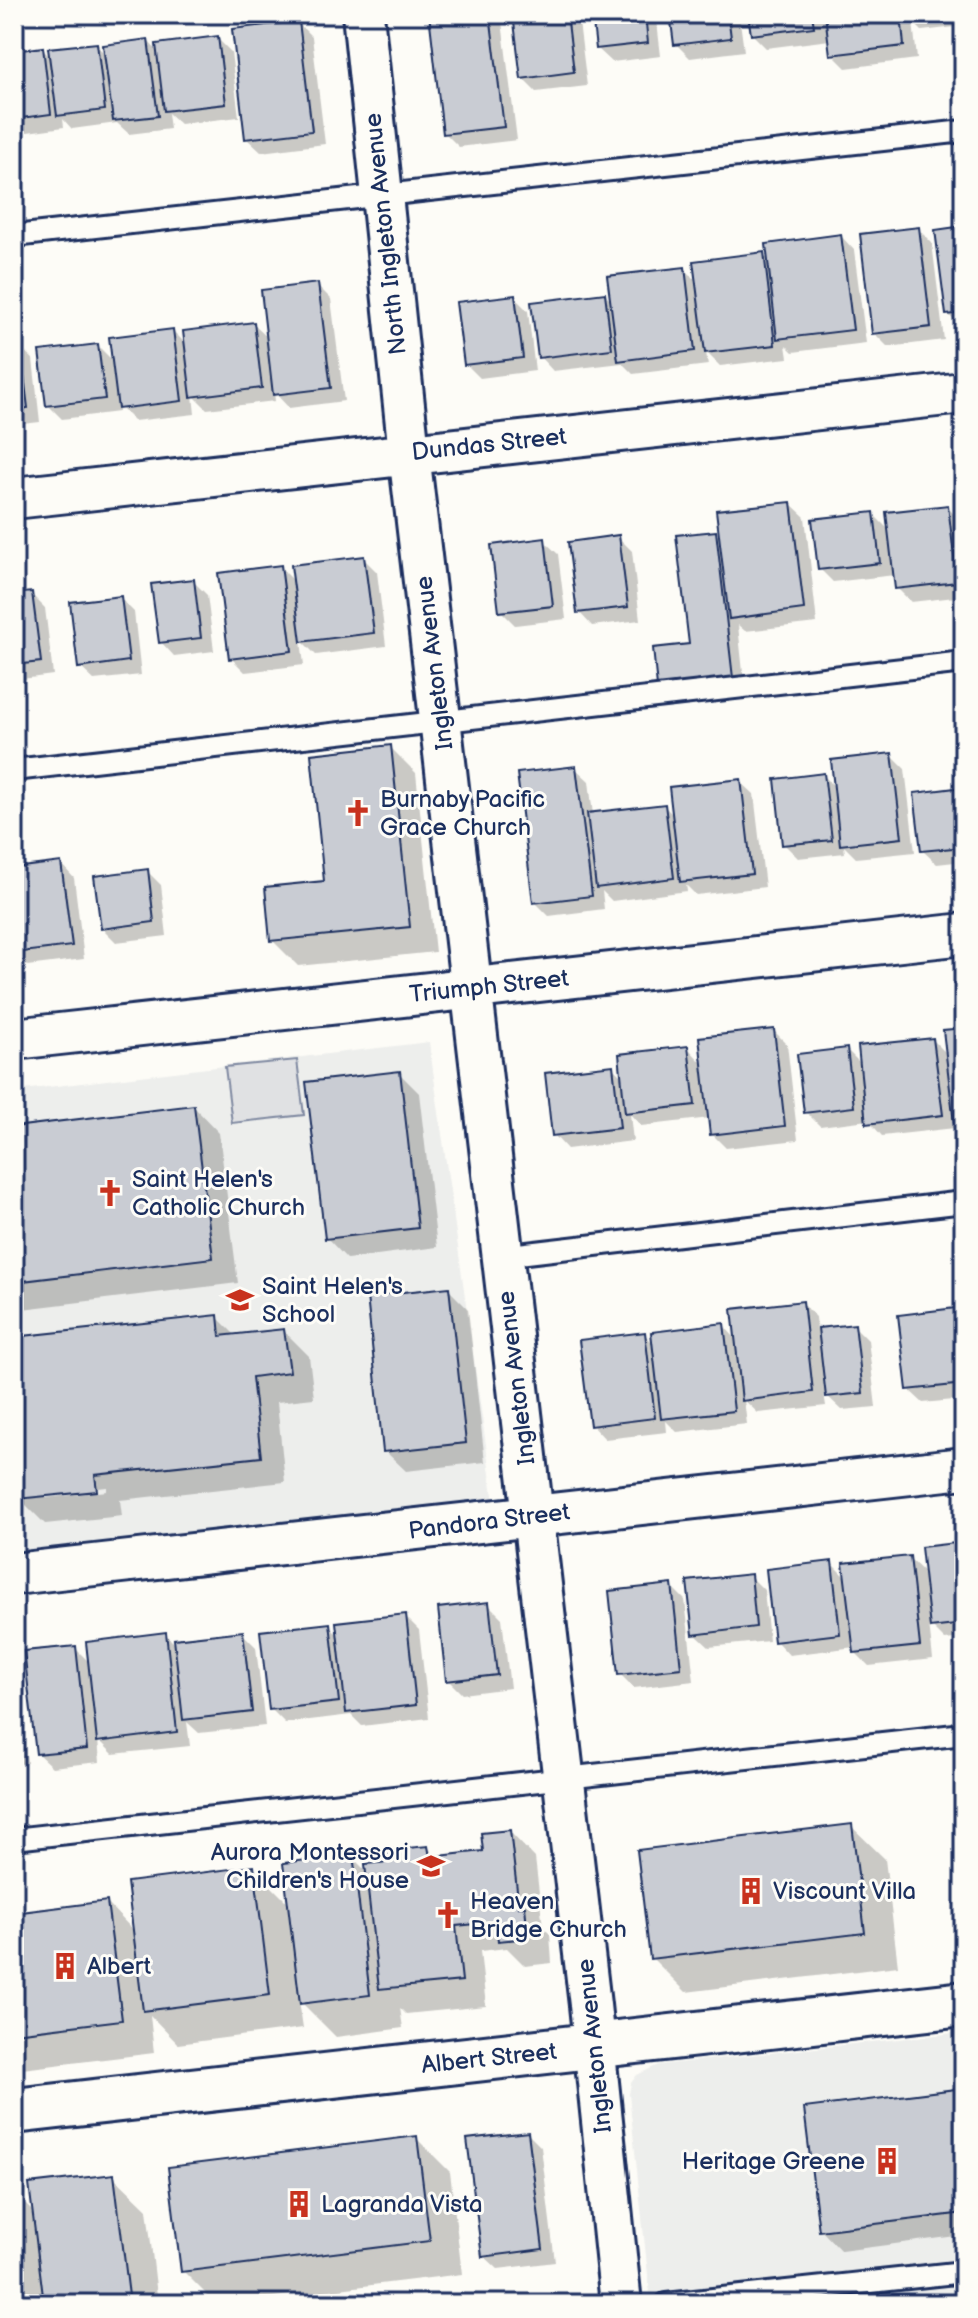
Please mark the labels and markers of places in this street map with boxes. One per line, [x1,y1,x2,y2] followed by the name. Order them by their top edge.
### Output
[380,785,545,842] place label: Burnaby Pacific Grace Church
[343,798,373,828] church icon: Burnaby Pacific Grace Church
[132,1165,305,1222] place label: Saint Helen's Catholic Church
[95,1178,125,1208] church icon: Saint Helen's Catholic Church
[262,1272,403,1329] place label: Saint Helen's School
[225,1285,255,1315] school or university icon: Saint Helen's School
[211,1838,409,1895] place label: Aurora Montessori Children's House
[416,1851,446,1881] school or university icon: Aurora Montessori Children's House
[736,1876,766,1906] building icon: Viscount Villa
[773,1877,916,1906] place label: Viscount Villa
[470,1887,627,1944] place label: Heaven Bridge Church
[433,1900,463,1930] church icon: Heaven Bridge Church
[50,1951,80,1981] building icon: Albert
[87,1952,152,1981] place label: Albert
[872,2146,902,2176] building icon: Heritage Greene
[682,2147,865,2176] place label: Heritage Greene
[284,2189,314,2219] building icon: Lagranda Vista
[321,2190,482,2219] place label: Lagranda Vista

